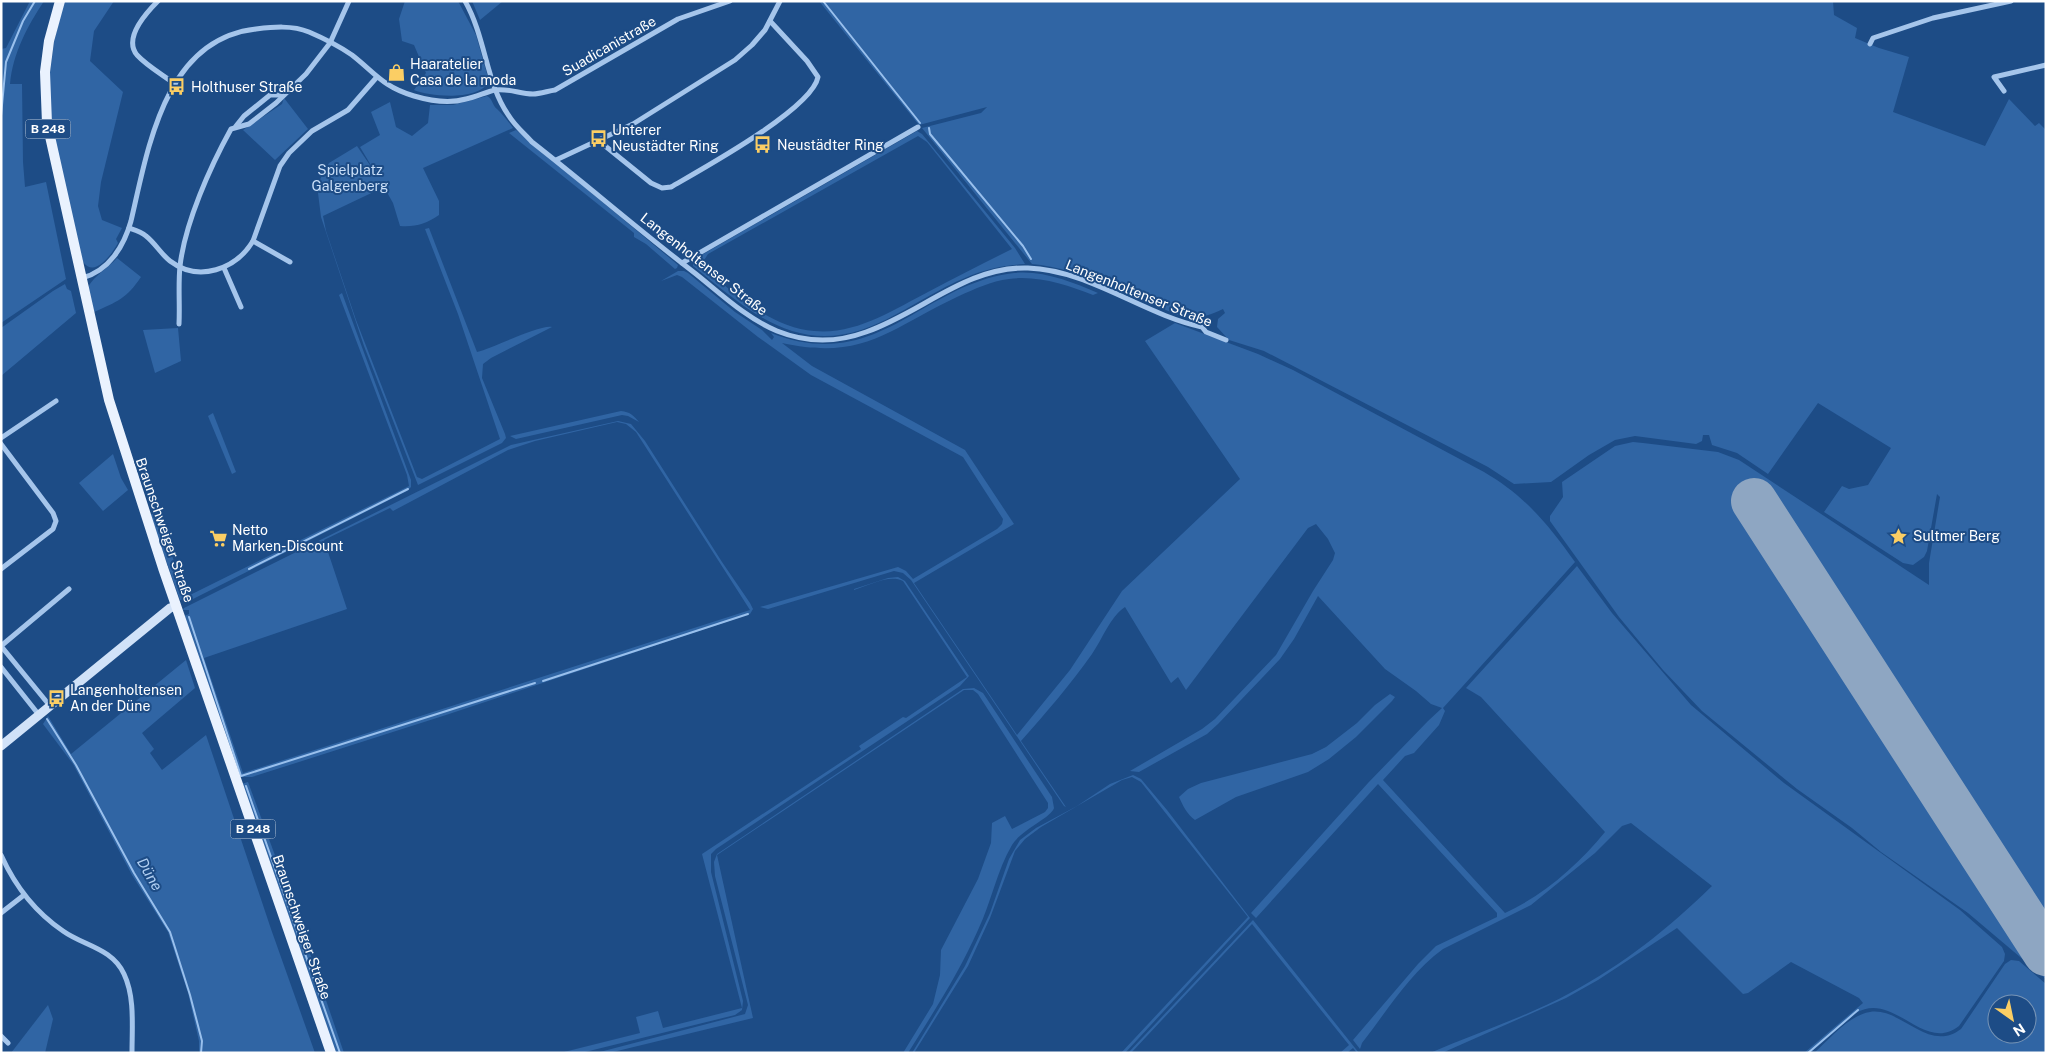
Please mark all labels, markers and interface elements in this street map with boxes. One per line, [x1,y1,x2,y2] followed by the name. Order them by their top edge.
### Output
[559,13,659,79] street label: Suadicanistraße
[410,56,516,88] place label: Haaratelier Casa de la moda
[386,62,406,82] shop icon: Haaratelier Casa de la moda
[167,77,187,97] bus stop icon: Holthuser Straße
[191,79,303,95] place label: Holthuser Straße
[26,120,70,138] road number: B 248
[612,122,719,154] place label: Unterer Neustädter Ring
[588,128,608,148] bus stop icon: Unterer Neustädter Ring
[753,135,773,155] bus stop icon: Neustädter Ring
[777,137,884,153] place label: Neustädter Ring
[311,162,389,194] park label: Spielplatz Galgenberg
[637,209,771,319] street label: Langenholtenser Straße
[1063,256,1215,330] street label: Langenholtenser Straße
[133,455,197,605] street label: Braunschweiger Straße
[232,522,344,554] place label: Netto Marken-Discount
[1889,526,1909,546] place icon: Sultmer Berg
[208,528,228,548] supermarket icon: Netto Marken-Discount
[1913,528,2000,544] place label: Sultmer Berg
[70,682,182,714] place label: Langenholtensen An der Düne
[46,688,66,708] bus stop icon: Langenholtensen An der Düne
[230,820,276,839] road number: B 248
[270,852,334,1002] street label: Braunschweiger Straße
[134,855,166,893] water label: Düne
[1987,994,2037,1044] north arrow
[2010,1020,2028,1040] text: N

